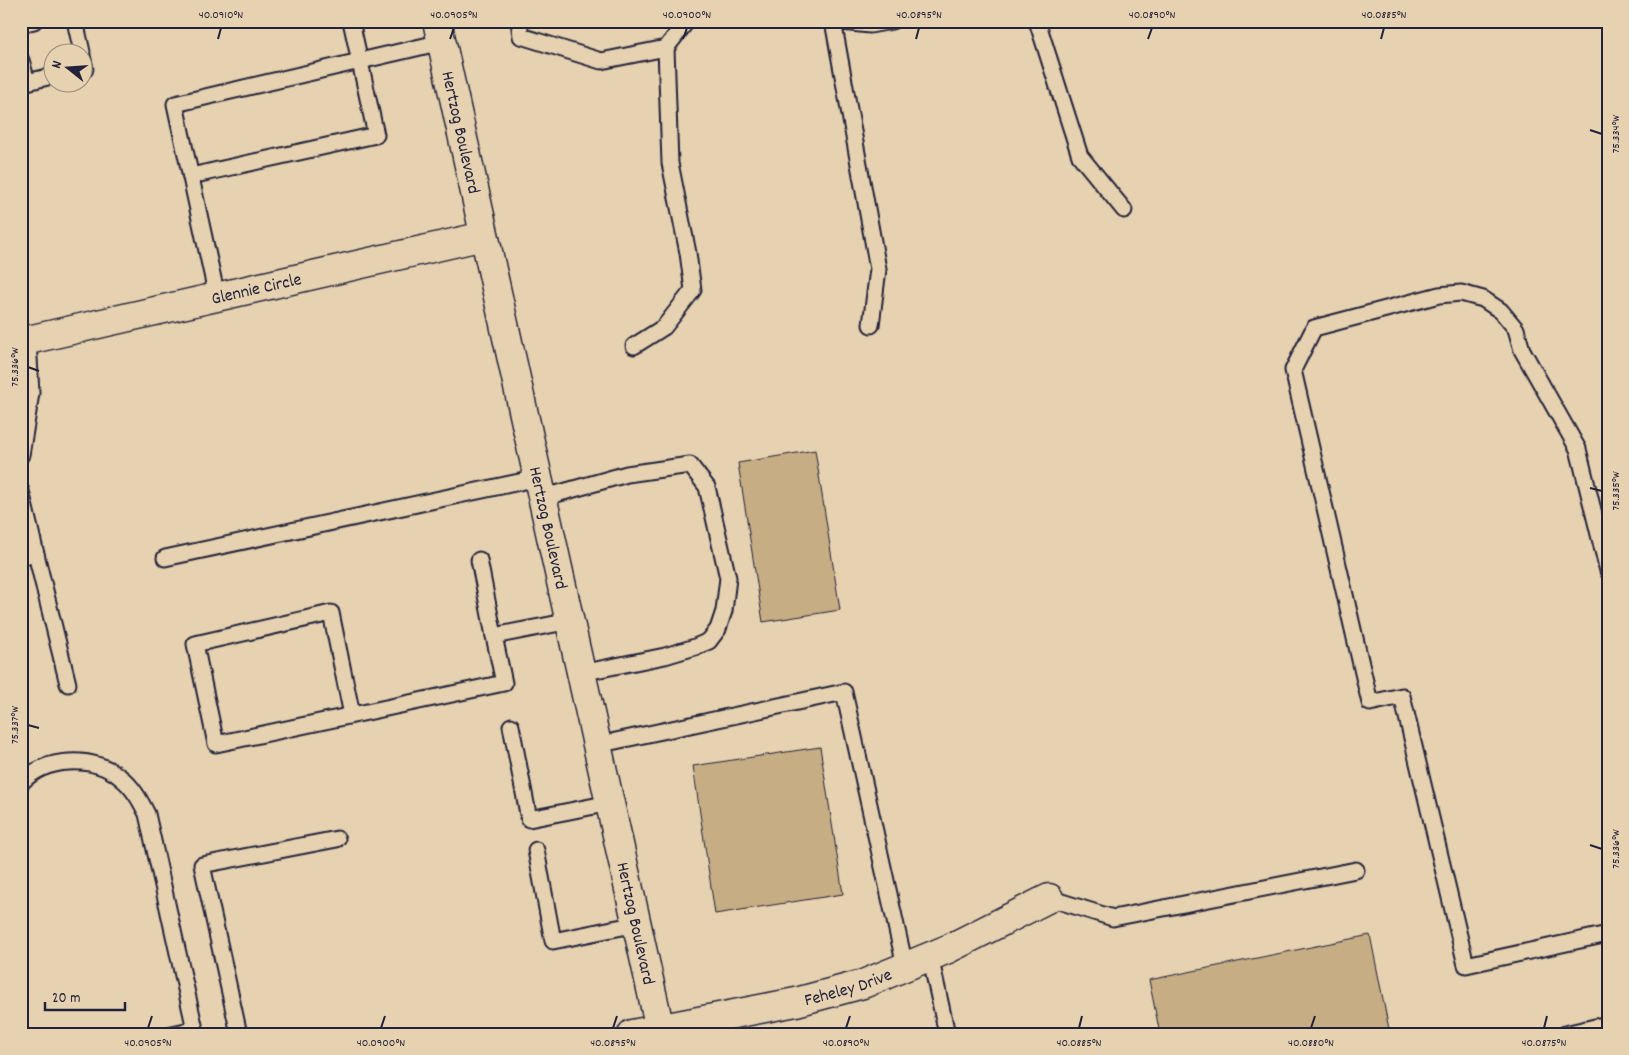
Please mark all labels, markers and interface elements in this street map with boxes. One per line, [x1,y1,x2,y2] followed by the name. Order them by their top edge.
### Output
[199,7,243,24] text: 40.0910°N
[430,7,478,24] text: 40.0905°N
[663,7,711,24] text: 40.0900°N
[896,7,942,24] text: 40.0895°N
[1129,7,1175,24] text: 40.0890°N
[1361,7,1407,24] text: 40.0885°N
[42,42,92,92] north arrow
[47,58,68,71] text: N
[433,69,485,197] street label: Hertzog Boulevard
[1608,115,1625,153] text: 75.334°W
[209,268,304,313] street label: Glennie Circle
[7,347,24,387] text: 75.336°W
[521,465,572,592] street label: Hertzog Boulevard
[1608,471,1625,511] text: 75.335°W
[7,706,24,744] text: 75.337°W
[1608,829,1625,869] text: 75.336°W
[608,860,660,987] street label: Hertzog Boulevard
[802,963,896,1014] street label: Feheley Drive
[45,980,125,1012] scale bar
[52,988,80,1010] text: 20 m
[124,1035,172,1052] text: 40.0905°N
[357,1035,405,1052] text: 40.0900°N
[590,1035,636,1052] text: 40.0895°N
[823,1035,869,1052] text: 40.0890°N
[1056,1035,1102,1052] text: 40.0885°N
[1288,1035,1334,1052] text: 40.0880°N
[1522,1035,1566,1052] text: 40.0875°N

